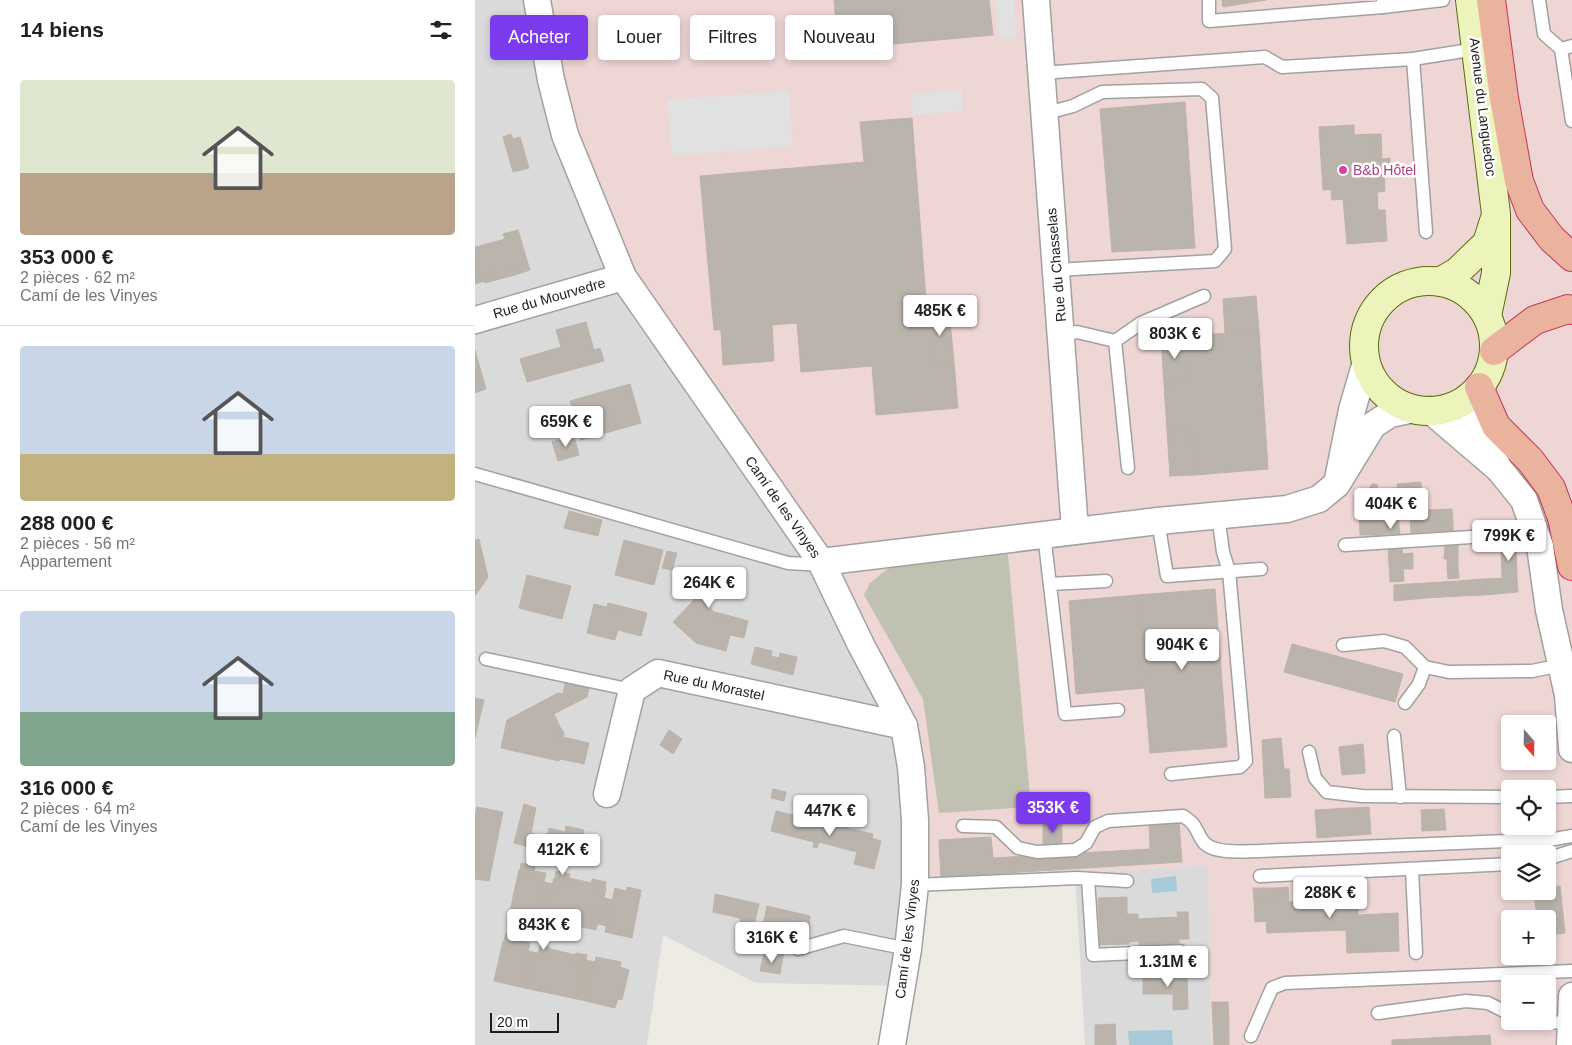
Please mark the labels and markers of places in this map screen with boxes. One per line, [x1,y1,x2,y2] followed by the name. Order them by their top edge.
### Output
[1353,162,1416,178] place label: B&b Hôtel
[1337,164,1349,176] marker: B&b Hôtel
[899,294,981,337] pin: 485K €
[1134,318,1216,360] pin: 803K €
[525,406,607,448] pin: 659K €
[1350,488,1432,530] pin: 404K €
[1468,520,1550,562] pin: 799K €
[668,566,750,609] pin: 264K €
[1141,628,1223,671] pin: 904K €
[1012,792,1094,834] pin: 353K €
[789,794,871,837] pin: 447K €
[522,834,604,876] pin: 412K €
[1289,876,1371,919] pin: 288K €
[503,908,585,951] pin: 843K €
[731,922,813,964] pin: 316K €
[1122,946,1214,988] pin: 1.31M €

